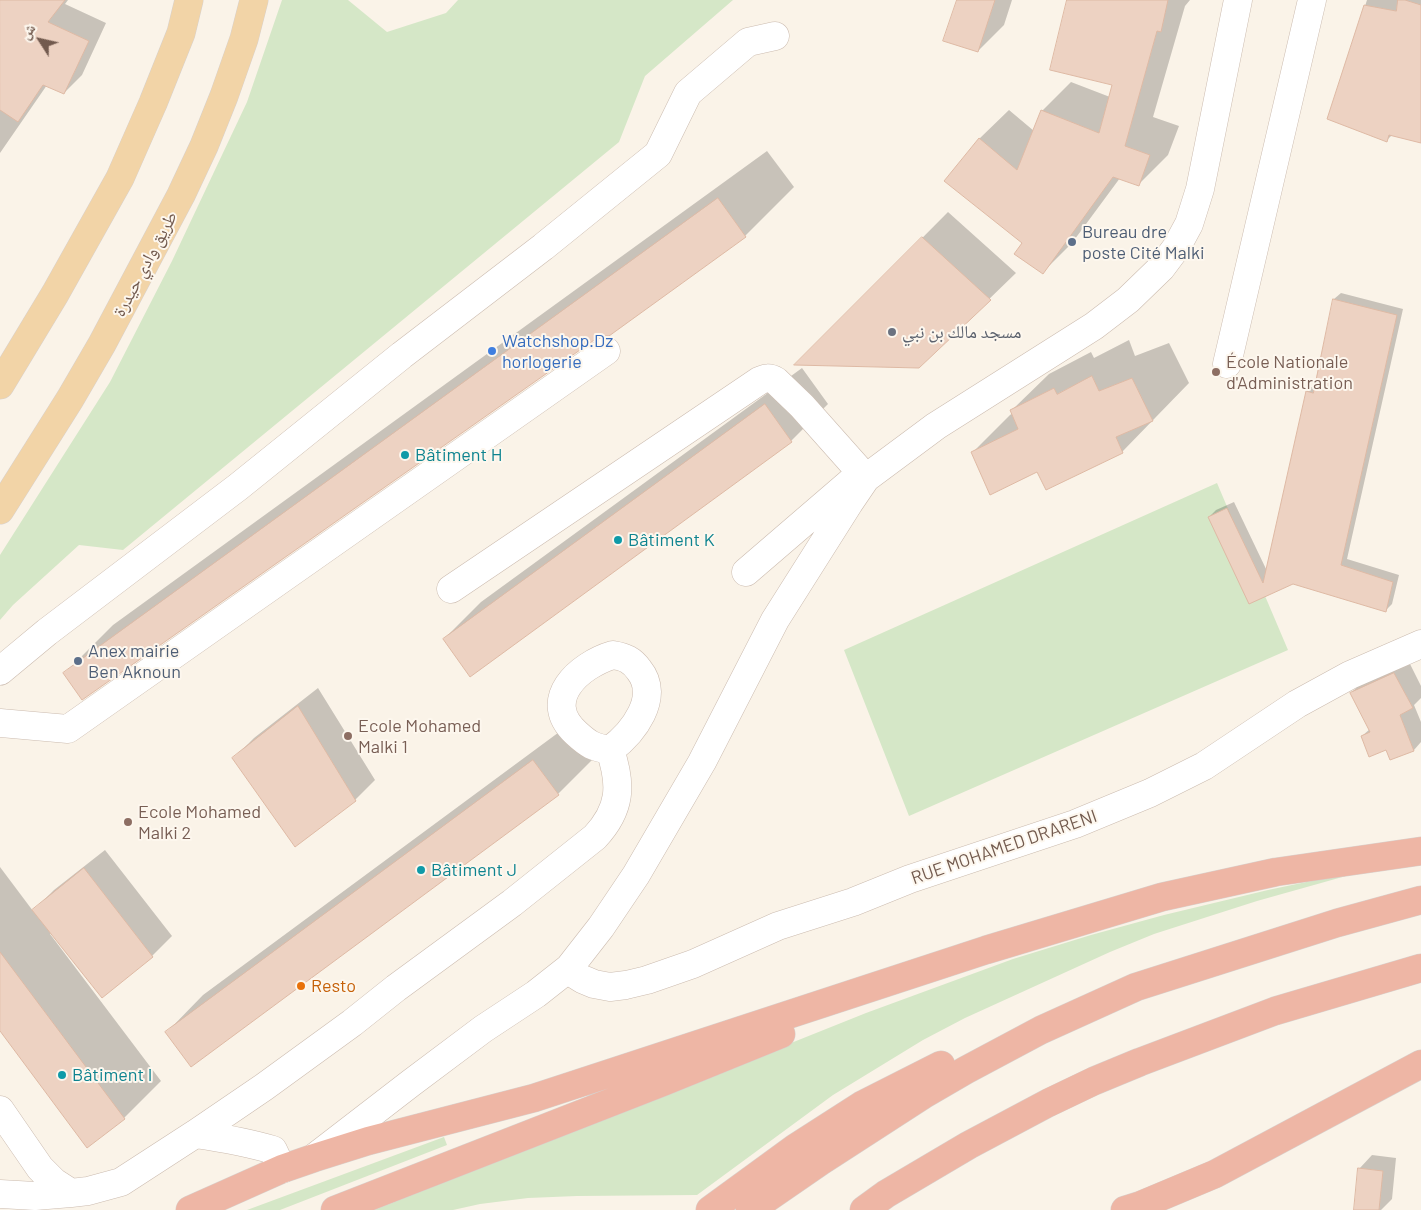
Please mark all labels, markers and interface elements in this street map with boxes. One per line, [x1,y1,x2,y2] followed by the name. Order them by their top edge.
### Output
[15,15,65,65] north arrow
[16,20,39,42] text: ش
[108,208,182,320] street label: طريق وادي حيدرة
[1082,221,1205,264] place label: Bureau dre poste Cité Malki
[1066,236,1078,248] marker: Bureau dre poste Cité Malki
[902,321,1021,343] place label: مسجد مالك بن نبي
[886,326,898,338] marker: مسجد مالك بن نبي
[502,330,613,372] place label: Watchshop.Dz horlogerie
[486,345,498,357] marker: Watchshop.Dz horlogerie
[1226,351,1353,394] place label: École Nationale d'Administration
[1210,366,1222,378] marker: École Nationale d'Administration
[415,444,502,466] place label: Bâtiment H
[399,449,411,461] marker: Bâtiment H
[628,529,715,551] place label: Bâtiment K
[612,534,624,546] marker: Bâtiment K
[88,640,181,682] place label: Anex mairie Ben Aknoun
[72,655,84,667] marker: Anex mairie Ben Aknoun
[358,715,481,758] place label: Ecole Mohamed Malki 1
[342,730,354,742] marker: Ecole Mohamed Malki 1
[138,801,261,844] place label: Ecole Mohamed Malki 2
[908,805,1100,889] street label: RUE MOHAMED DRARENI
[122,816,134,828] marker: Ecole Mohamed Malki 2
[431,859,517,881] place label: Bâtiment J
[415,864,427,876] marker: Bâtiment J
[311,975,356,997] place label: Resto
[295,980,307,992] marker: Resto
[72,1064,152,1086] place label: Bâtiment I
[56,1069,68,1081] marker: Bâtiment I

